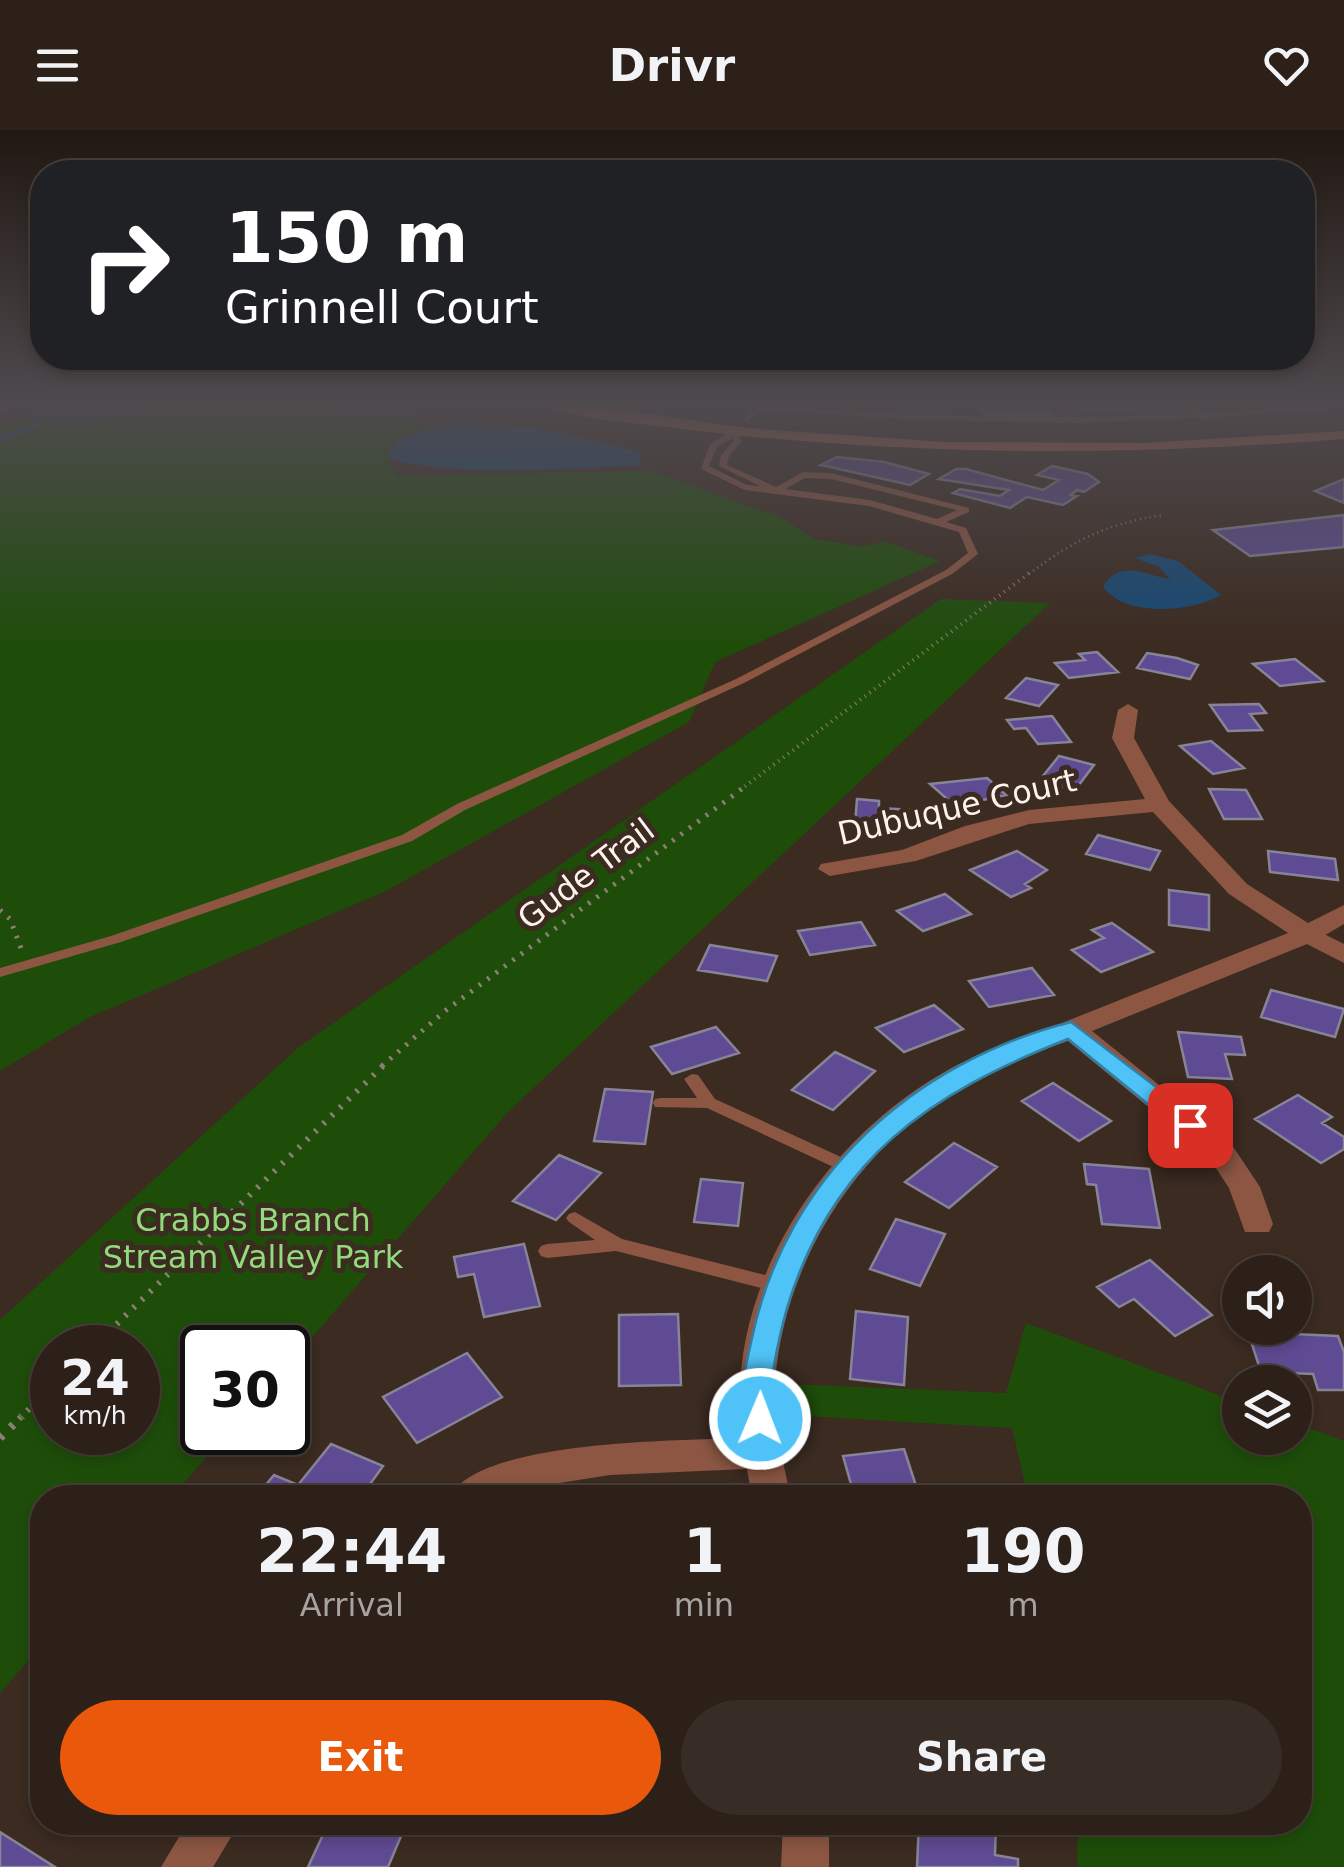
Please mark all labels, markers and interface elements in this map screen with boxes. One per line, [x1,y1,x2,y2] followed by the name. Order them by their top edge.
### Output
[30,38,85,93] icon: menu
[1259,38,1314,93] icon: heart
[609,39,735,92] text: Drivr
[225,197,468,279] text: 150 m
[60,200,190,330] icon: right
[225,281,539,334] text: Grinnell Court
[834,761,1080,853] street label: Dubuque Court
[510,810,662,938] street label: Gude Trail
[1148,1083,1233,1168] pin
[1163,1098,1218,1153] icon: arrive
[103,1201,404,1276] park label: Crabbs Branch Stream Valley Park
[1222,1255,1312,1455] map controls
[1222,1255,1312,1345] button: sound
[180,1325,310,1455] speed limit sign: 30
[60,1349,130,1407] text: 24
[1222,1365,1312,1455] button: layers
[708,1367,812,1471] position arrow
[63,1401,127,1430] text: km/h
[256,1516,447,1586] text: 22:44
[683,1516,725,1586] text: 1
[960,1516,1086,1586] text: 190
[300,1586,404,1624] text: Arrival
[674,1586,734,1624] text: min
[1007,1586,1039,1624] text: m
[60,1700,661,1815] button: Exit
[681,1700,1282,1815] button: Share

